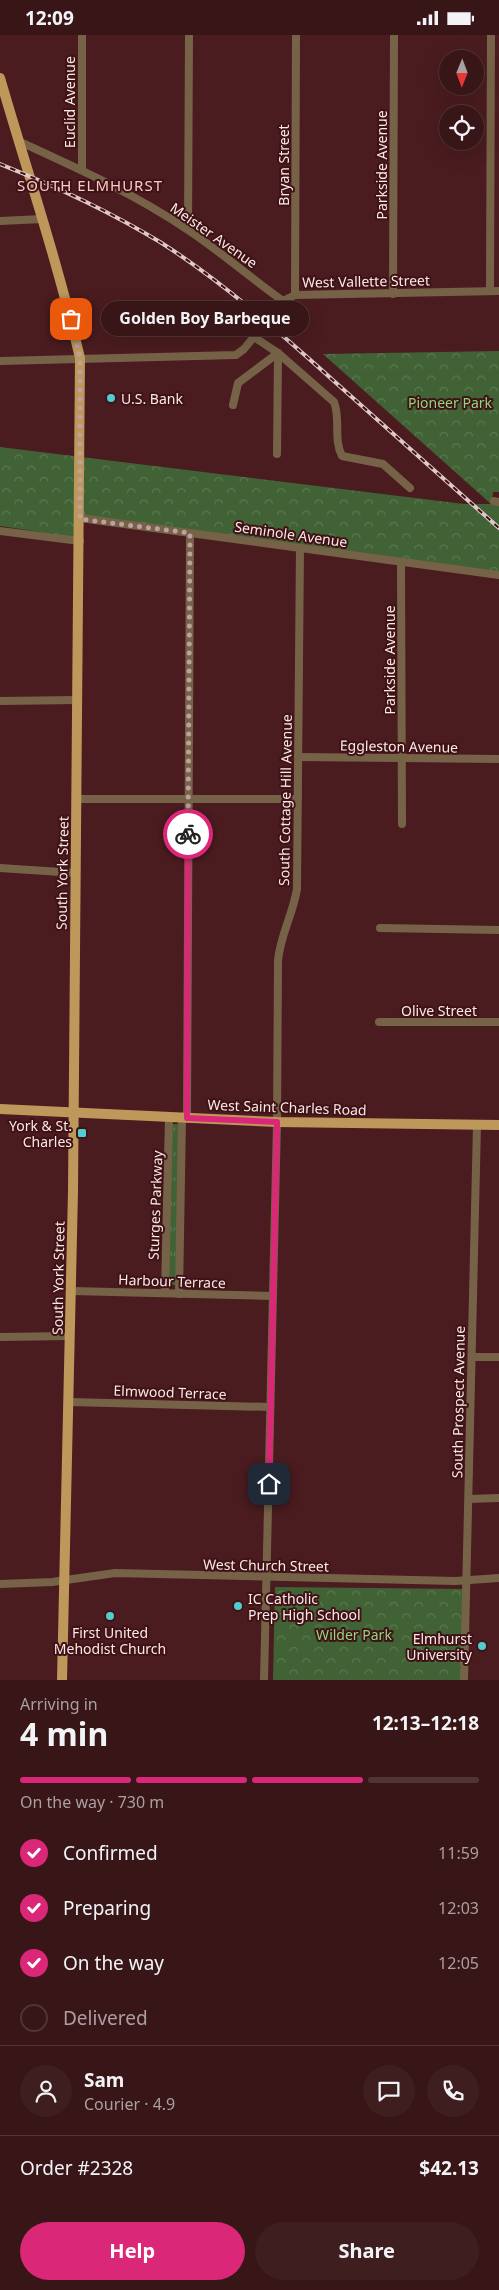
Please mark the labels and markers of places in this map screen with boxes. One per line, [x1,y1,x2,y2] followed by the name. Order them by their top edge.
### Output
[50,298,92,340] pin
[101,301,308,337] callout: Golden Boy Barbeque
[121,389,183,408] place label: U.S. Bank
[105,392,117,404] marker: U.S. Bank
[9,1116,72,1151] place label: York & St. Charles
[76,1127,88,1139] marker: York & St. Charles
[248,1463,290,1505] pin
[248,1589,361,1624] place label: IC Catholic Prep High School
[232,1600,244,1612] marker: IC Catholic Prep High School
[104,1610,116,1622] marker: First United Mehodist Church
[54,1623,166,1658] place label: First United Mehodist Church
[406,1629,473,1664] place label: Elmhurst University
[476,1640,488,1652] marker: Elmhurst University

